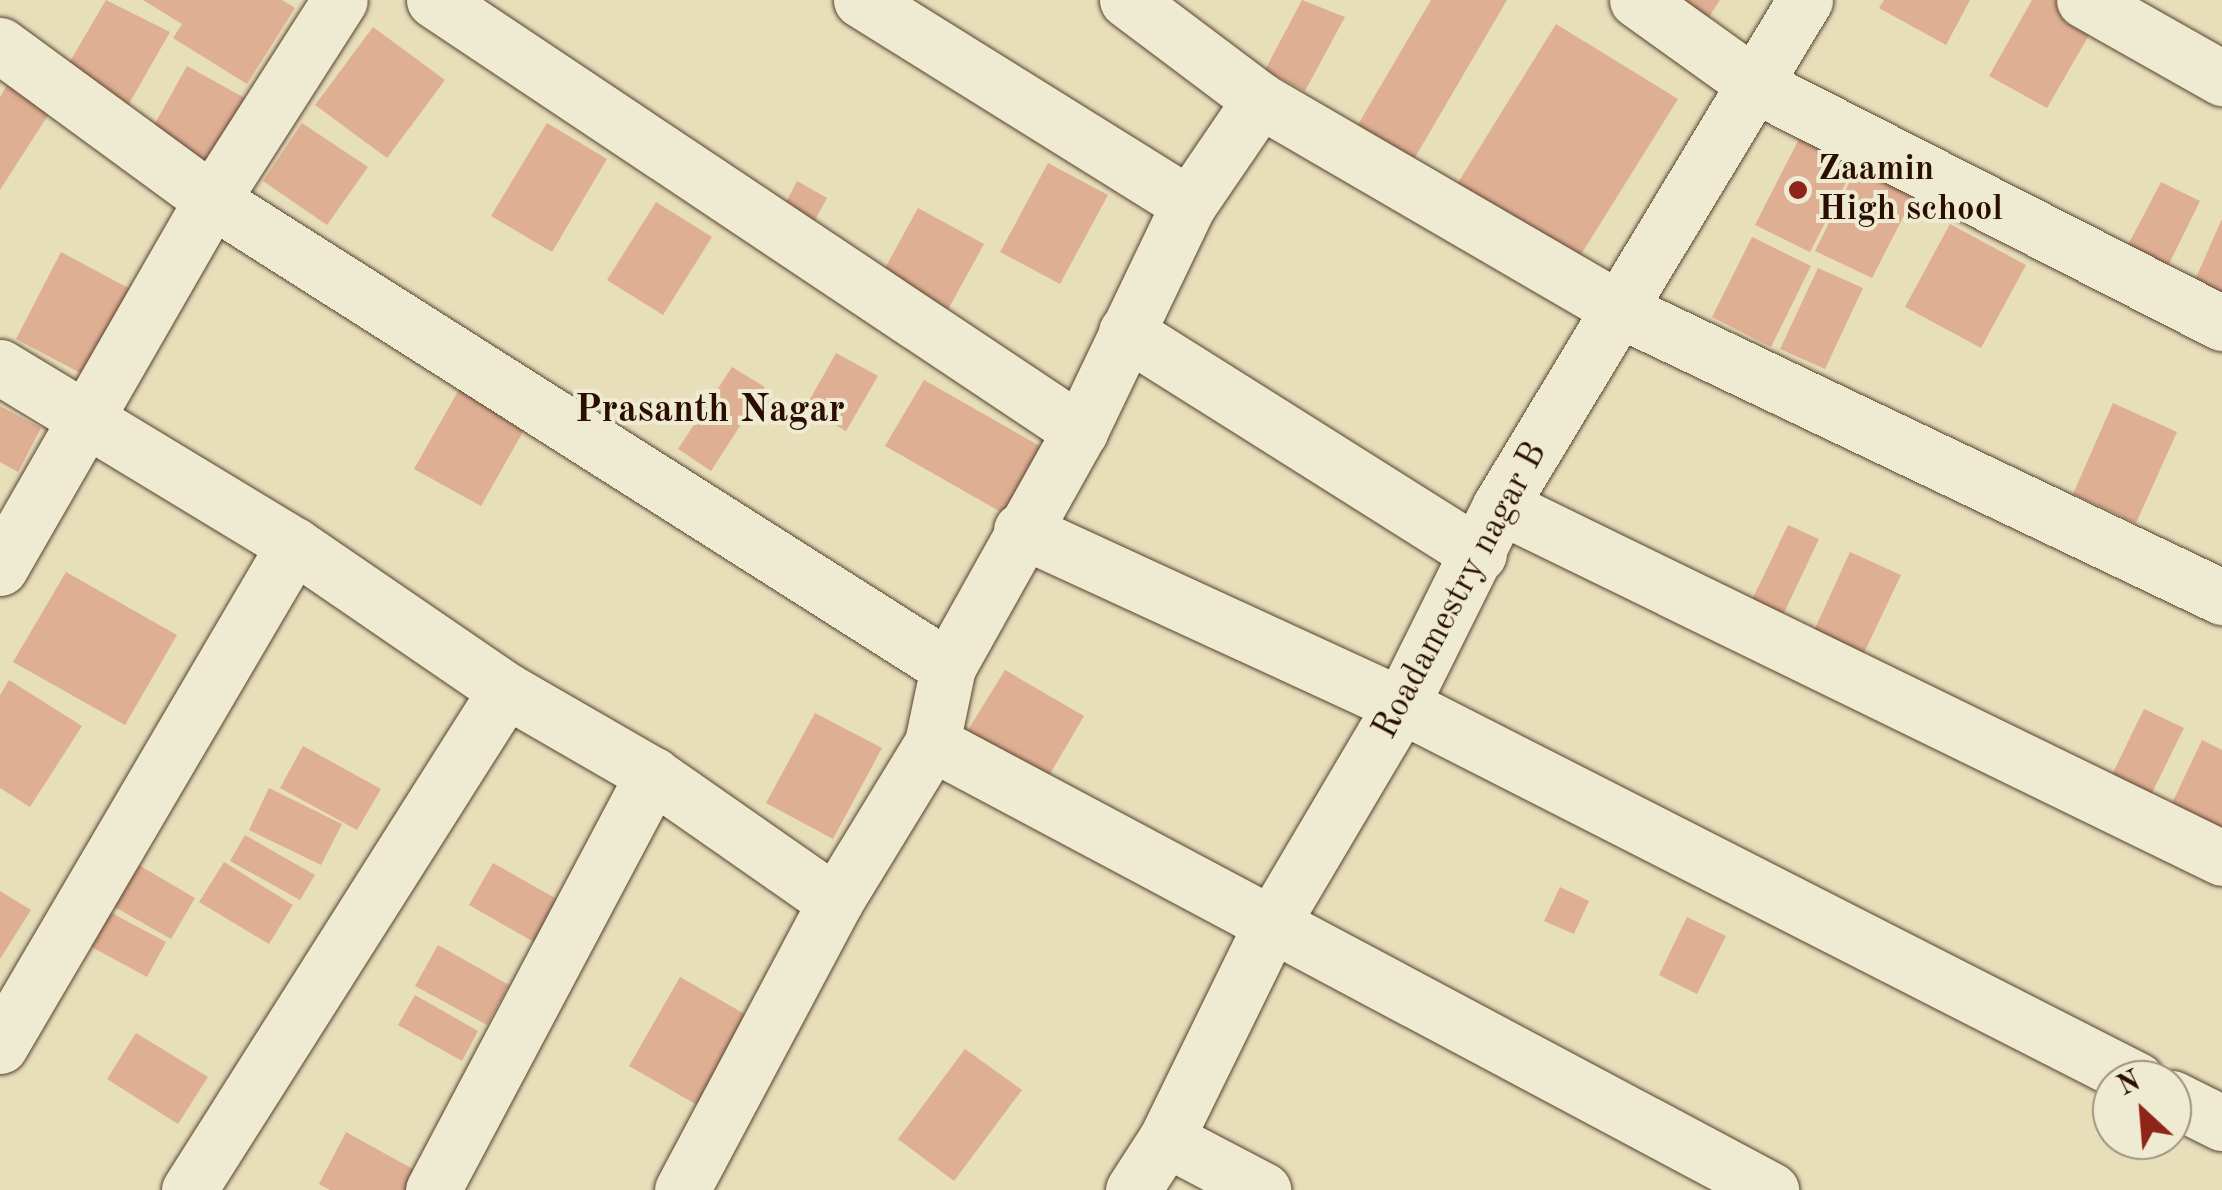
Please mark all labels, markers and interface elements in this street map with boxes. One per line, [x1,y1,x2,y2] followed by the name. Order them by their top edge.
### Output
[1818,149,2003,231] place label: Zaamin High school
[1787,179,1809,201] marker: Zaamin High school
[575,389,845,435] district label: Prasanth Nagar
[1365,435,1557,747] street label: Roadamestry nagar B
[2092,1060,2192,1160] north arrow
[2114,1068,2145,1102] text: N

